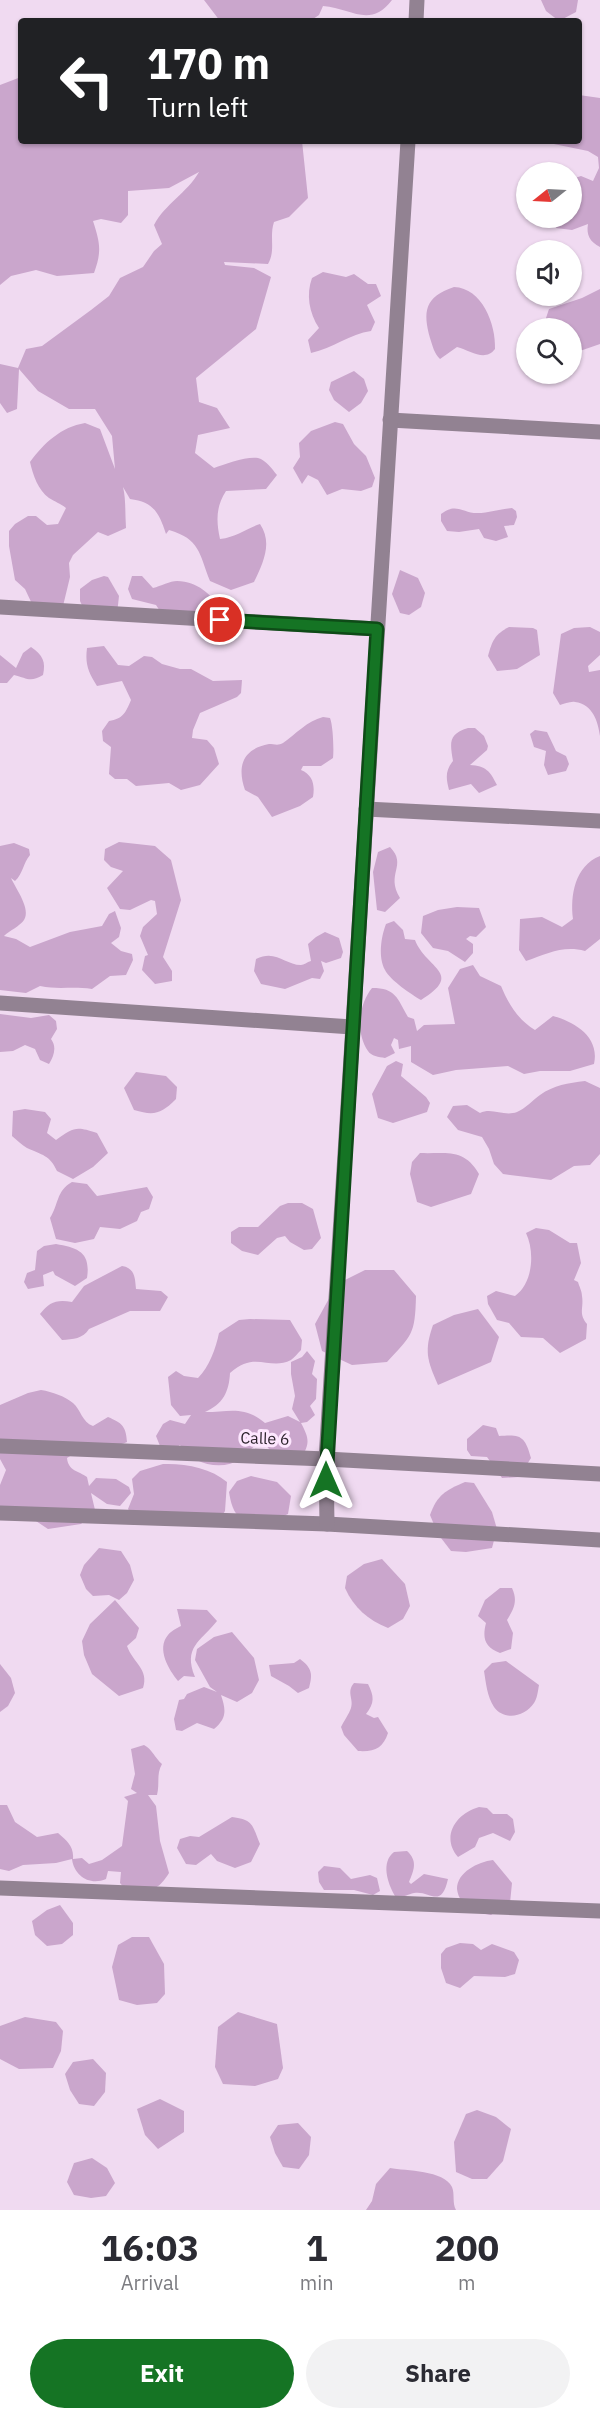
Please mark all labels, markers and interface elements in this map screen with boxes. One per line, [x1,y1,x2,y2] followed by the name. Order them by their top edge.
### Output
[147,36,270,91] text: 170 m
[48,42,126,120] icon: left
[147,89,248,124] text: Turn left
[516,162,582,228] north arrow
[516,162,582,384] map controls
[516,240,582,306] button: sound
[516,318,582,384] button: search
[194,594,245,645] pin
[203,603,236,636] icon: arrive
[240,1427,290,1449] street label: Calle 6
[294,1448,358,1512] position arrow
[101,2224,199,2271] text: 16:03
[306,2224,328,2271] text: 1
[434,2224,499,2271] text: 200
[121,2269,179,2296] text: Arrival
[300,2269,334,2296] text: min
[458,2269,476,2296] text: m
[30,2339,294,2408] button: Exit
[306,2339,570,2408] button: Share

